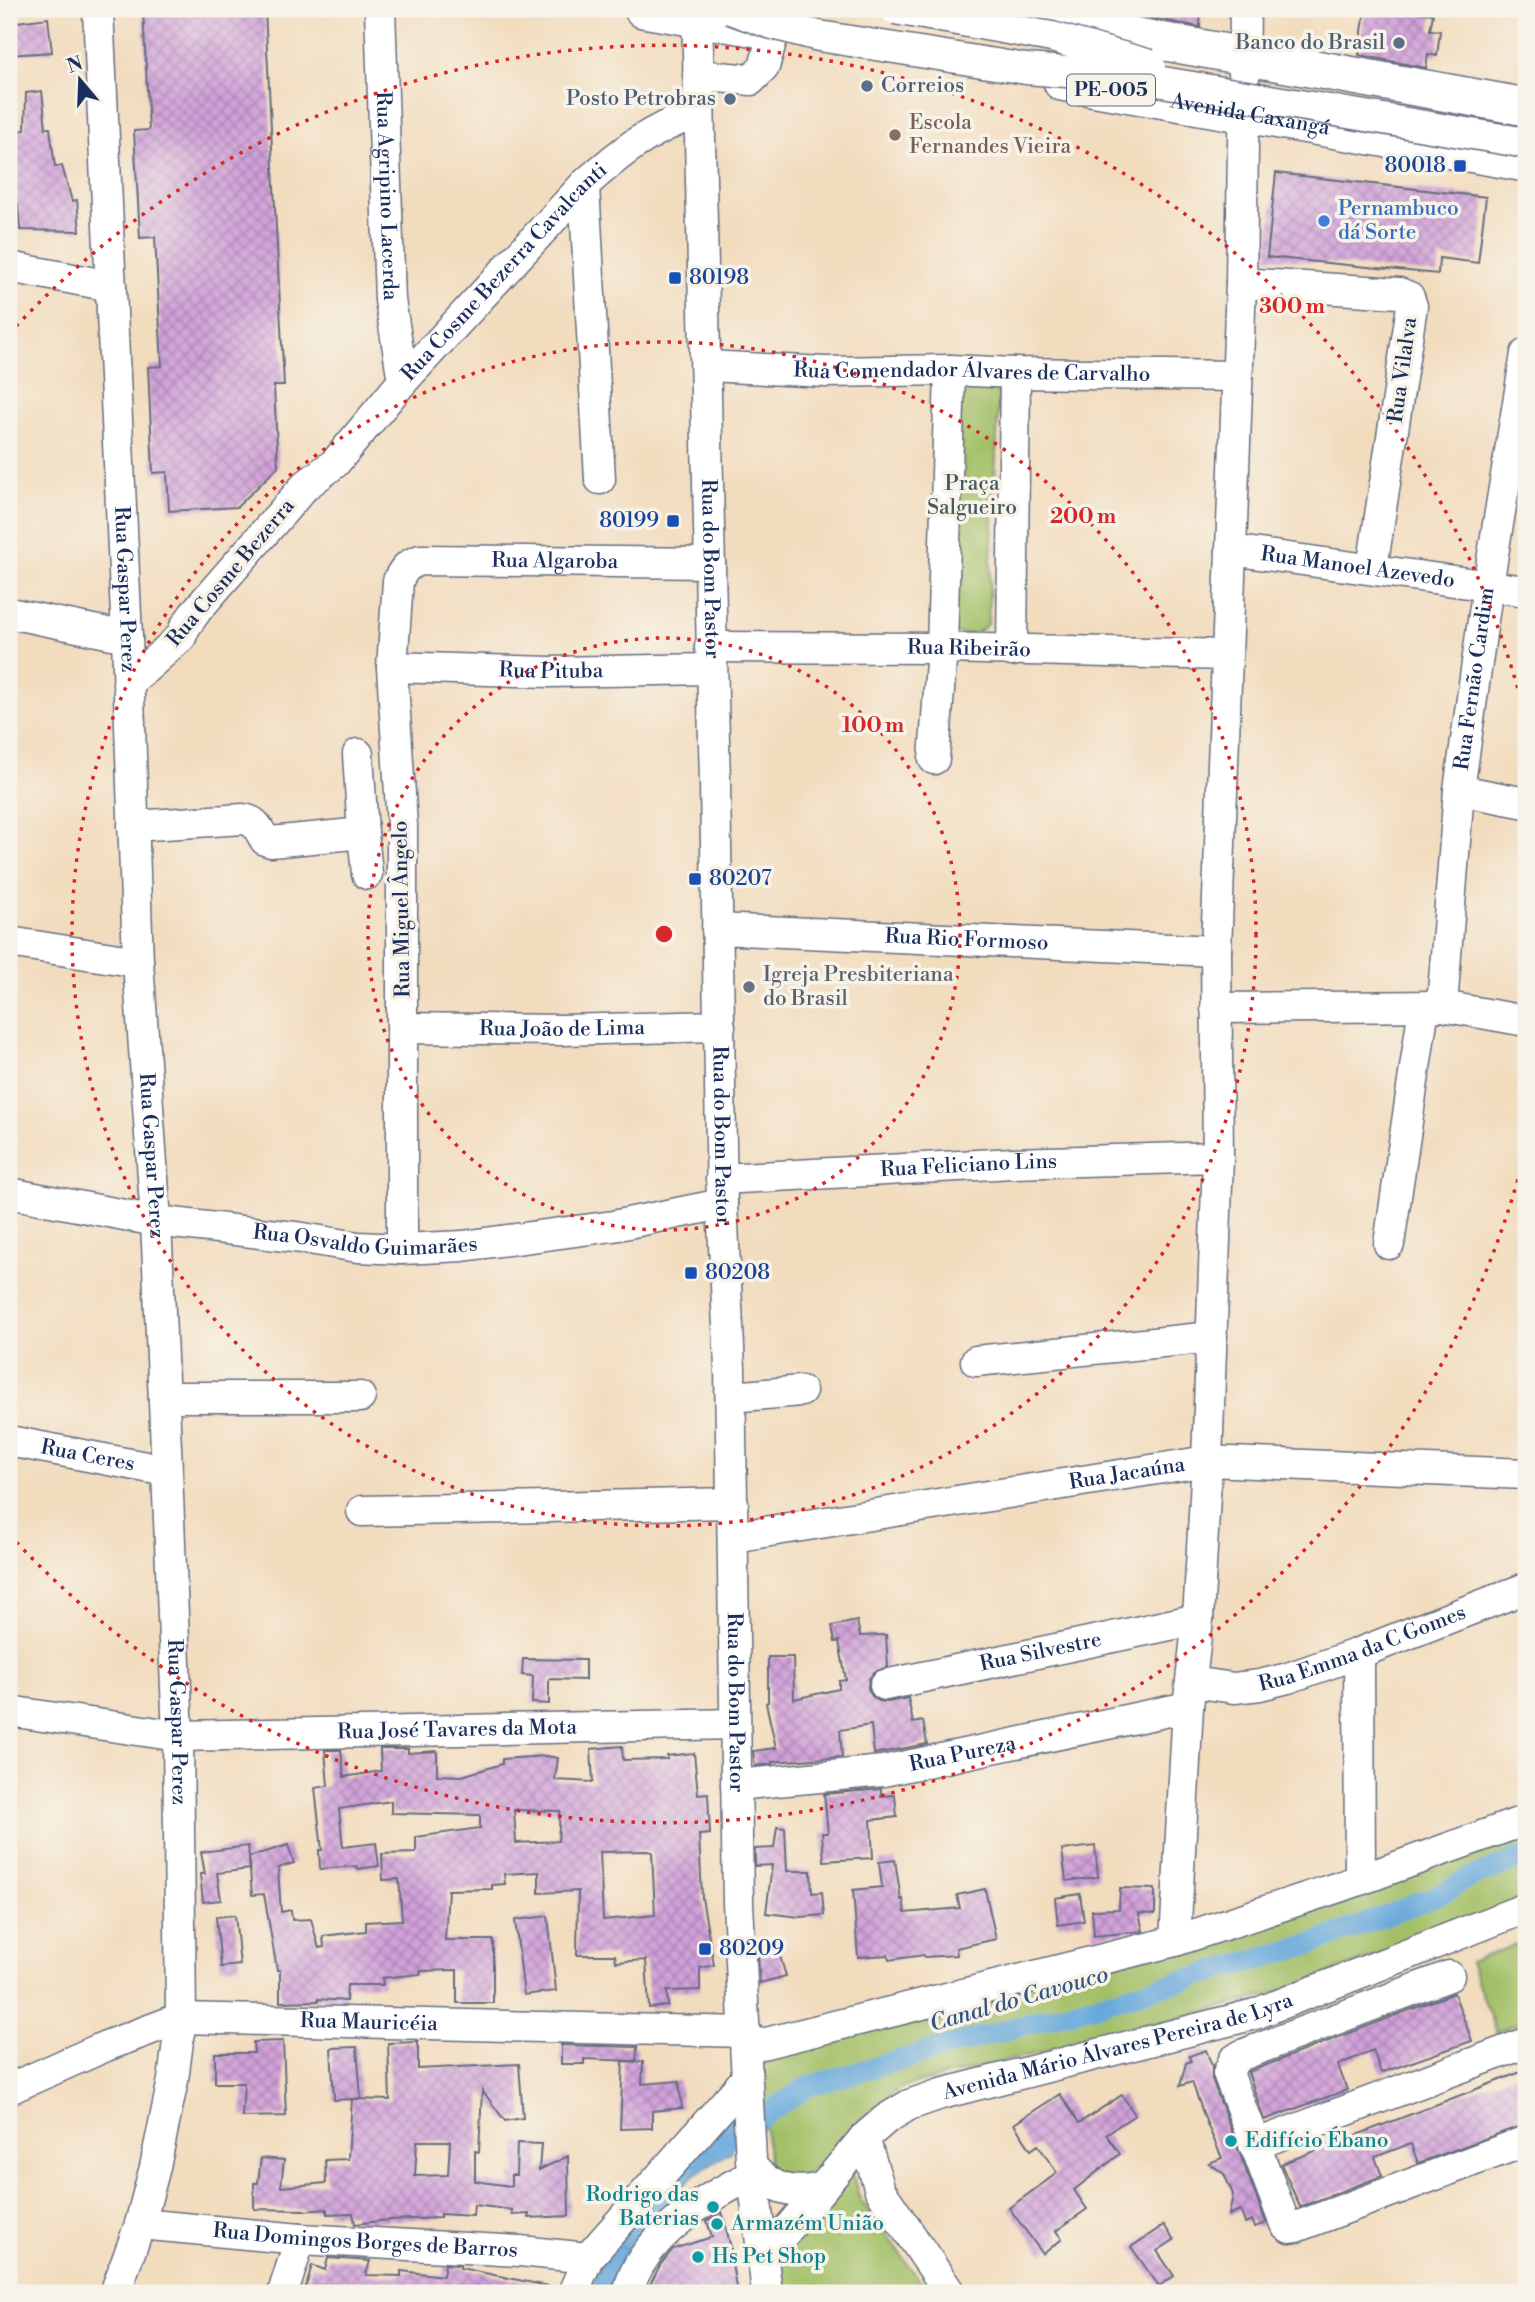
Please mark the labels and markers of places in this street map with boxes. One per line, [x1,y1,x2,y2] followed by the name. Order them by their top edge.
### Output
[1235,30,1385,56] place label: Banco do Brasil
[1391,35,1407,51] marker: Banco do Brasil
[881,73,964,99] place label: Correios
[859,78,875,94] marker: Correios
[566,86,716,112] place label: Posto Petrobras
[722,91,738,107] marker: Posto Petrobras
[909,110,1071,160] place label: Escola Fernandes Vieira
[887,127,903,143] marker: Escola Fernandes Vieira
[1384,153,1446,179] place label: 80018
[1452,158,1468,174] marker: 80018
[1338,196,1459,246] place label: Pernambuco dá Sorte
[1316,213,1332,229] marker: Pernambuco dá Sorte
[689,265,749,291] place label: 80198
[667,270,683,286] marker: 80198
[599,508,659,534] place label: 80199
[665,513,681,529] marker: 80199
[709,866,772,892] place label: 80207
[687,871,703,887] marker: 80207
[652,922,676,946] centre of rings
[763,962,954,1012] place label: Igreja Presbiteriana do Brasil
[741,979,757,995] marker: Igreja Presbiteriana do Brasil
[705,1260,770,1286] place label: 80208
[683,1265,699,1281] marker: 80208
[719,1936,784,1962] place label: 80209
[697,1941,713,1957] marker: 80209
[1245,2126,1389,2154] place label: Edifício Ébano
[1223,2133,1239,2149] marker: Edifício Ébano
[586,2182,699,2232] place label: Rodrigo das Baterias
[705,2199,721,2215] marker: Rodrigo das Baterias
[730,2211,884,2237] place label: Armazém União
[709,2216,725,2232] marker: Armazém União
[712,2244,826,2270] place label: Hs Pet Shop
[690,2249,706,2265] marker: Hs Pet Shop

